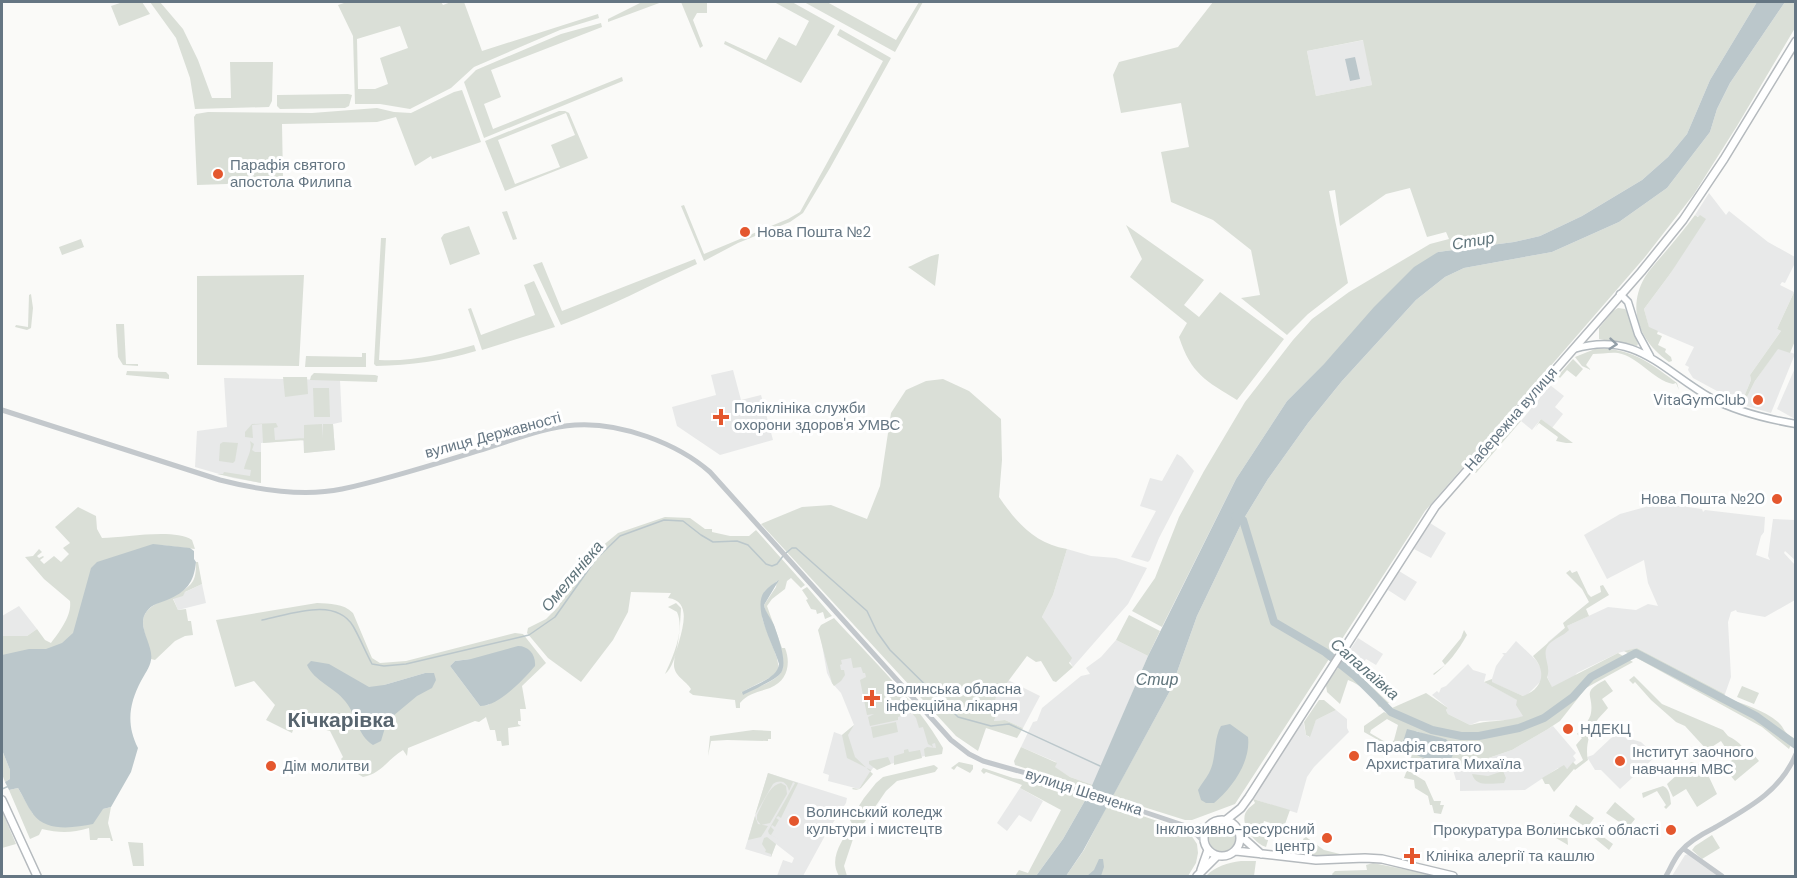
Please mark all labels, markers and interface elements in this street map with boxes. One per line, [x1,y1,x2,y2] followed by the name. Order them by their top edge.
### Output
[230,155,352,192] place label: Парафія святого апостола Филипа
[211,167,225,181] marker: Парафія святого апостола Филипа
[757,222,871,242] place label: Нова Пошта №2
[738,225,752,239] marker: Нова Пошта №2
[1450,227,1496,255] water label: Стир
[1608,337,1617,350] one-way arrow
[1460,363,1562,475] street label: Набережна вулиця
[1653,390,1746,410] place label: VitaGymClub
[1751,393,1765,407] marker: VitaGymClub
[734,398,901,435] place label: Поліклініка служби охорони здоров'я УМВС
[423,407,563,463] street label: вулиця Державності
[712,408,730,426] marker: Поліклініка служби охорони здоров'я УМВС
[1641,489,1765,509] place label: Нова Пошта №20
[1770,492,1784,506] marker: Нова Пошта №20
[536,536,608,616] water label: Омелянівка
[1326,633,1404,705] water label: Сапалаївка
[1136,669,1178,690] water label: Стир
[886,679,1022,716] place label: Волинська обласна інфекційна лікарня
[863,689,881,707] marker: Волинська обласна інфекційна лікарня
[288,706,395,734] district label: Кічкарівка
[1580,719,1631,739] place label: НДЕКЦ
[1561,722,1575,736] marker: НДЕКЦ
[1366,737,1522,774] place label: Парафія святого Архистратига Михаїла
[1632,742,1754,779] place label: Інститут заочного навчання МВС
[1347,749,1361,763] marker: Парафія святого Архистратига Михаїла
[1613,754,1627,768] marker: Інститут заочного навчання МВС
[283,756,369,776] place label: Дім молитви
[264,759,278,773] marker: Дім молитви
[1023,764,1146,821] street label: вулиця Шевченка
[806,802,942,839] place label: Волинський коледж культури і мистецтв
[787,814,801,828] marker: Волинський коледж культури і мистецтв
[1155,819,1315,856] place label: Інклюзивно-ресурсний центр
[1433,820,1659,840] place label: Прокуратура Волинської області
[1664,823,1678,837] marker: Прокуратура Волинської області
[1320,831,1334,845] marker: Інклюзивно-ресурсний центр
[1426,846,1595,866] place label: Клініка алергії та кашлю
[1403,847,1421,865] marker: Клініка алергії та кашлю

